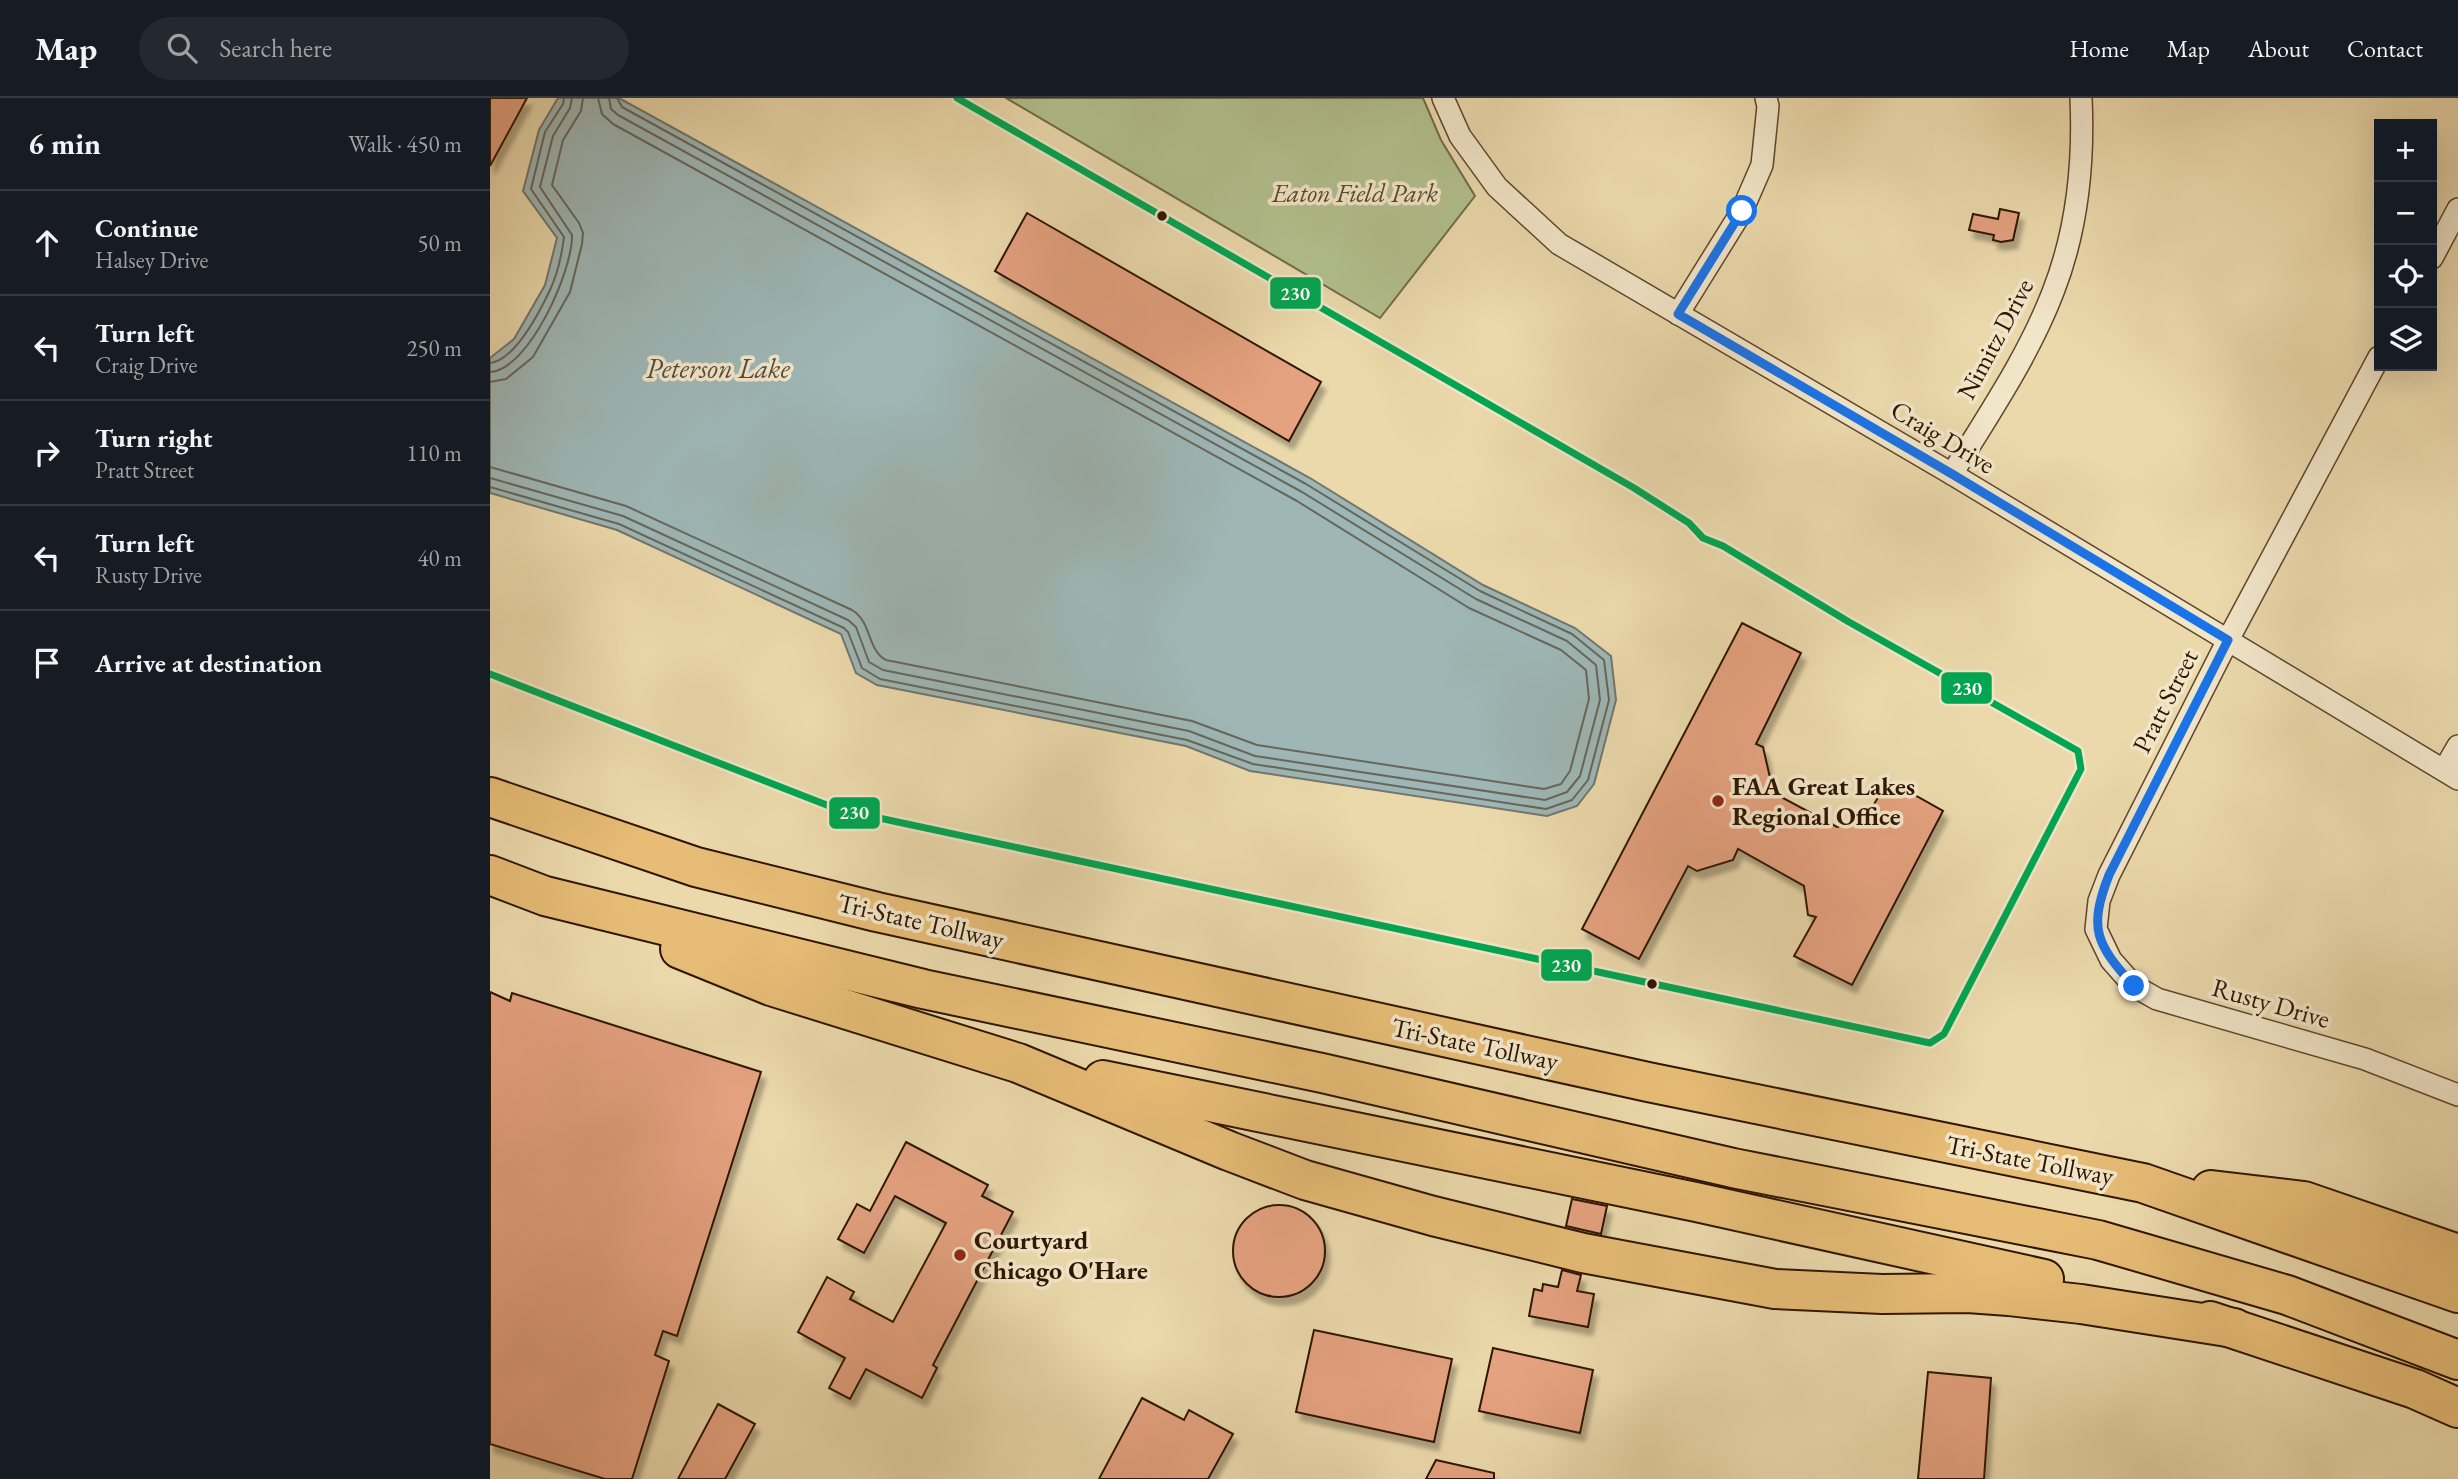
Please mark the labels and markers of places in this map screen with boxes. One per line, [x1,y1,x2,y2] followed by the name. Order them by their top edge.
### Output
[1155,209,1169,223] unlabelled marker
[1732,769,1915,833] place label: FAA Great Lakes Regional Office
[1710,793,1726,809] marker: FAA Great Lakes Regional Office
[1645,977,1659,991] unlabelled marker
[974,1223,1148,1287] place label: Courtyard Chicago O'Hare
[952,1247,968,1263] marker: Courtyard Chicago O'Hare

